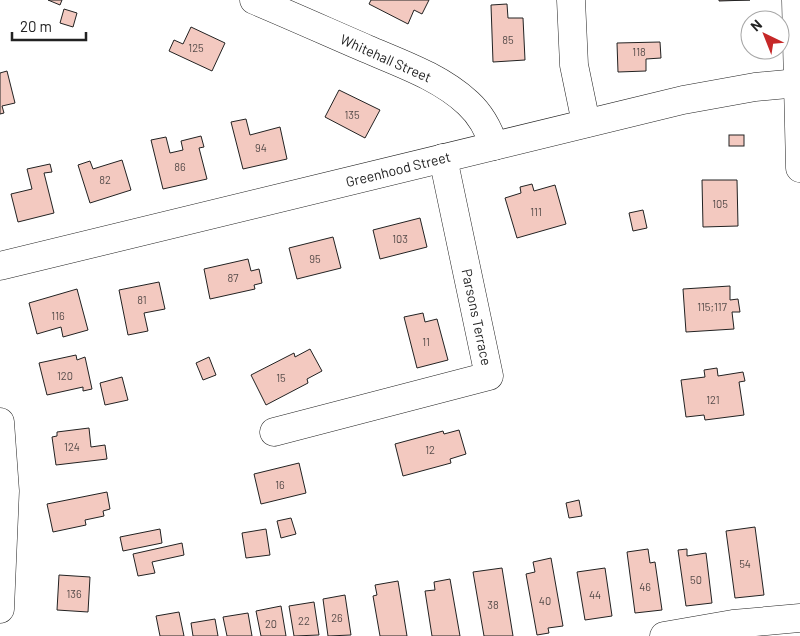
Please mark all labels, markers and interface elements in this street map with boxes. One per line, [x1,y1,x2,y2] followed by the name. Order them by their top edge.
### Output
[12,10,86,42] scale bar
[740,10,790,60] north arrow
[747,16,765,35] text: N
[20,17,52,35] text: 20 m
[338,30,434,86] street label: Whitehall Street
[502,33,514,46] house number: 85
[188,41,204,54] house number: 125
[632,45,646,58] house number: 118
[344,108,360,121] house number: 135
[255,141,267,154] house number: 94
[344,148,452,190] street label: Greenhood Street
[174,160,186,173] house number: 86
[99,173,111,186] house number: 82
[712,197,728,210] house number: 105
[530,205,542,218] house number: 111
[392,232,408,245] house number: 103
[309,252,321,265] house number: 95
[458,267,496,367] street label: Parsons Terrace
[228,271,238,284] house number: 87
[137,293,147,306] house number: 81
[697,300,727,313] house number: 115;117
[51,309,65,322] house number: 116
[422,335,430,348] house number: 11
[57,369,73,382] house number: 120
[276,371,286,384] house number: 15
[706,393,720,406] house number: 121
[64,440,80,453] house number: 124
[425,443,435,456] house number: 12
[275,478,285,491] house number: 16
[739,557,751,570] house number: 54
[690,573,702,586] house number: 50
[639,580,651,593] house number: 46
[66,587,82,600] house number: 136
[589,588,601,601] house number: 44
[539,594,551,607] house number: 40
[487,598,499,611] house number: 38
[331,611,343,624] house number: 26
[298,614,310,627] house number: 22
[265,617,277,630] house number: 20

